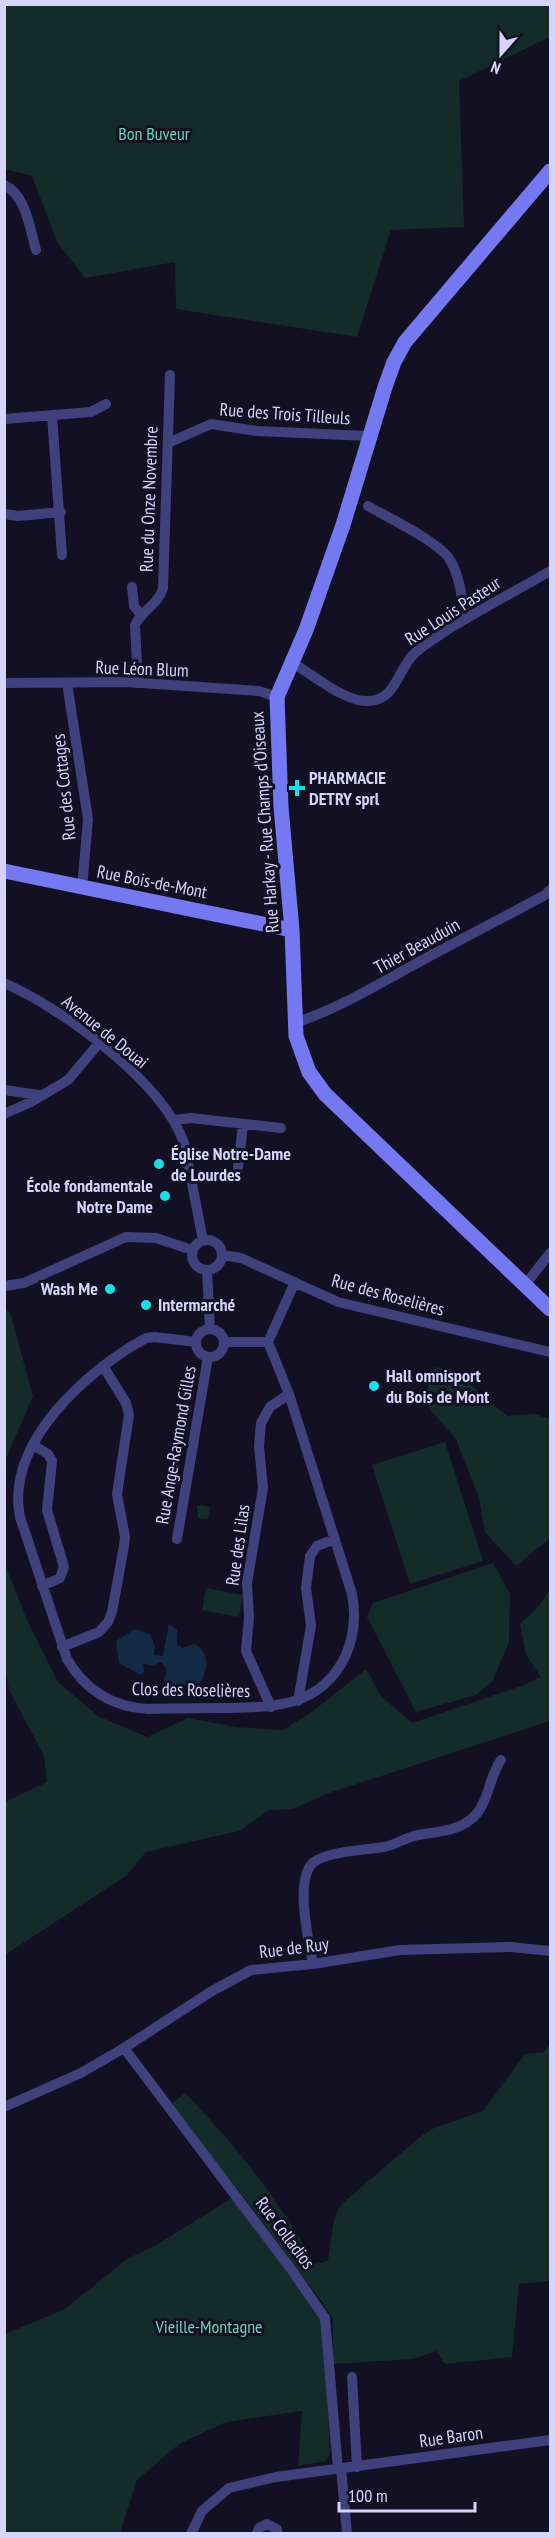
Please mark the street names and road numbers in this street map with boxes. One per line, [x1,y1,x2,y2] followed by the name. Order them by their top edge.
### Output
[219,397,351,430] street label: Rue des Trois Tilleuls
[134,426,163,572] street label: Rue du Onze Novembre
[400,571,505,650] street label: Rue Louis Pasteur
[95,655,189,682] street label: Rue Léon Blum
[245,710,284,934] street label: Rue Harkay - Rue Champs d'Oiseaux
[46,733,81,841] street label: Rue des Cottages
[95,860,209,903] street label: Rue Bois-de-Mont
[370,913,464,979] street label: Thier Beauduin
[57,990,153,1073] street label: Avenue de Douai
[329,1268,447,1321] street label: Rue des Roselières
[150,1364,201,1526] street label: Rue Ange-Raymond Gilles
[220,1503,255,1587] street label: Rue des Lilas
[132,1677,250,1702] street label: Clos des Roselières
[258,1932,330,1963] street label: Rue de Ruy
[251,2192,320,2273] street label: Rue Colladios
[418,2421,484,2452] street label: Rue Baron

